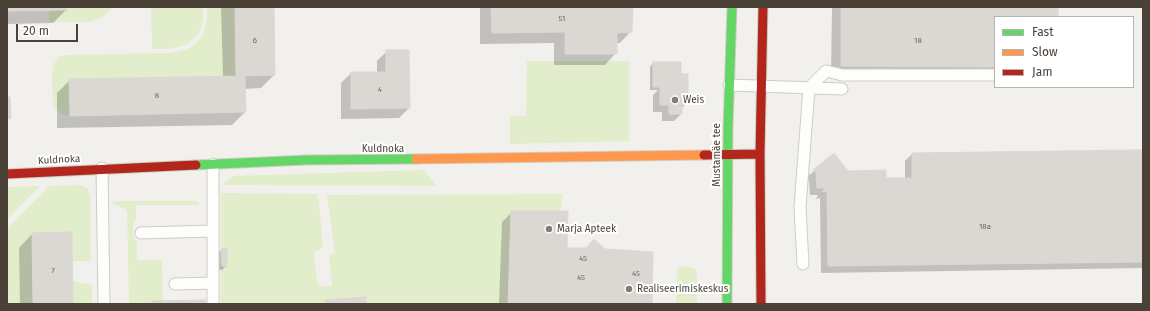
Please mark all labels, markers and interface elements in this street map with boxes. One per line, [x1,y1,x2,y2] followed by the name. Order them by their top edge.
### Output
[558,14,566,24] house number: 51
[18,16,80,42] scale bar
[994,16,1134,88] legend
[23,24,49,38] text: 20 m
[1032,25,1054,39] text: Fast
[253,36,257,46] house number: 6
[914,36,922,46] house number: 18
[1032,45,1058,59] text: Slow
[1032,65,1052,79] text: Jam
[378,85,382,95] house number: 4
[155,91,159,101] house number: 8
[683,94,704,106] place label: Weis
[670,95,680,105] marker: Weis
[711,123,723,187] street label: Mustamäe tee
[362,143,404,155] street label: Kuldnoka
[37,153,81,167] street label: Kuldnoka
[979,222,991,232] house number: 18a
[557,223,616,235] place label: Marja Apteek
[544,224,554,234] marker: Marja Apteek
[579,254,587,264] house number: 45
[51,266,55,276] house number: 7
[632,269,640,279] house number: 45
[577,273,585,283] house number: 45
[637,283,728,295] place label: Realiseerimiskeskus
[624,284,634,294] marker: Realiseerimiskeskus

